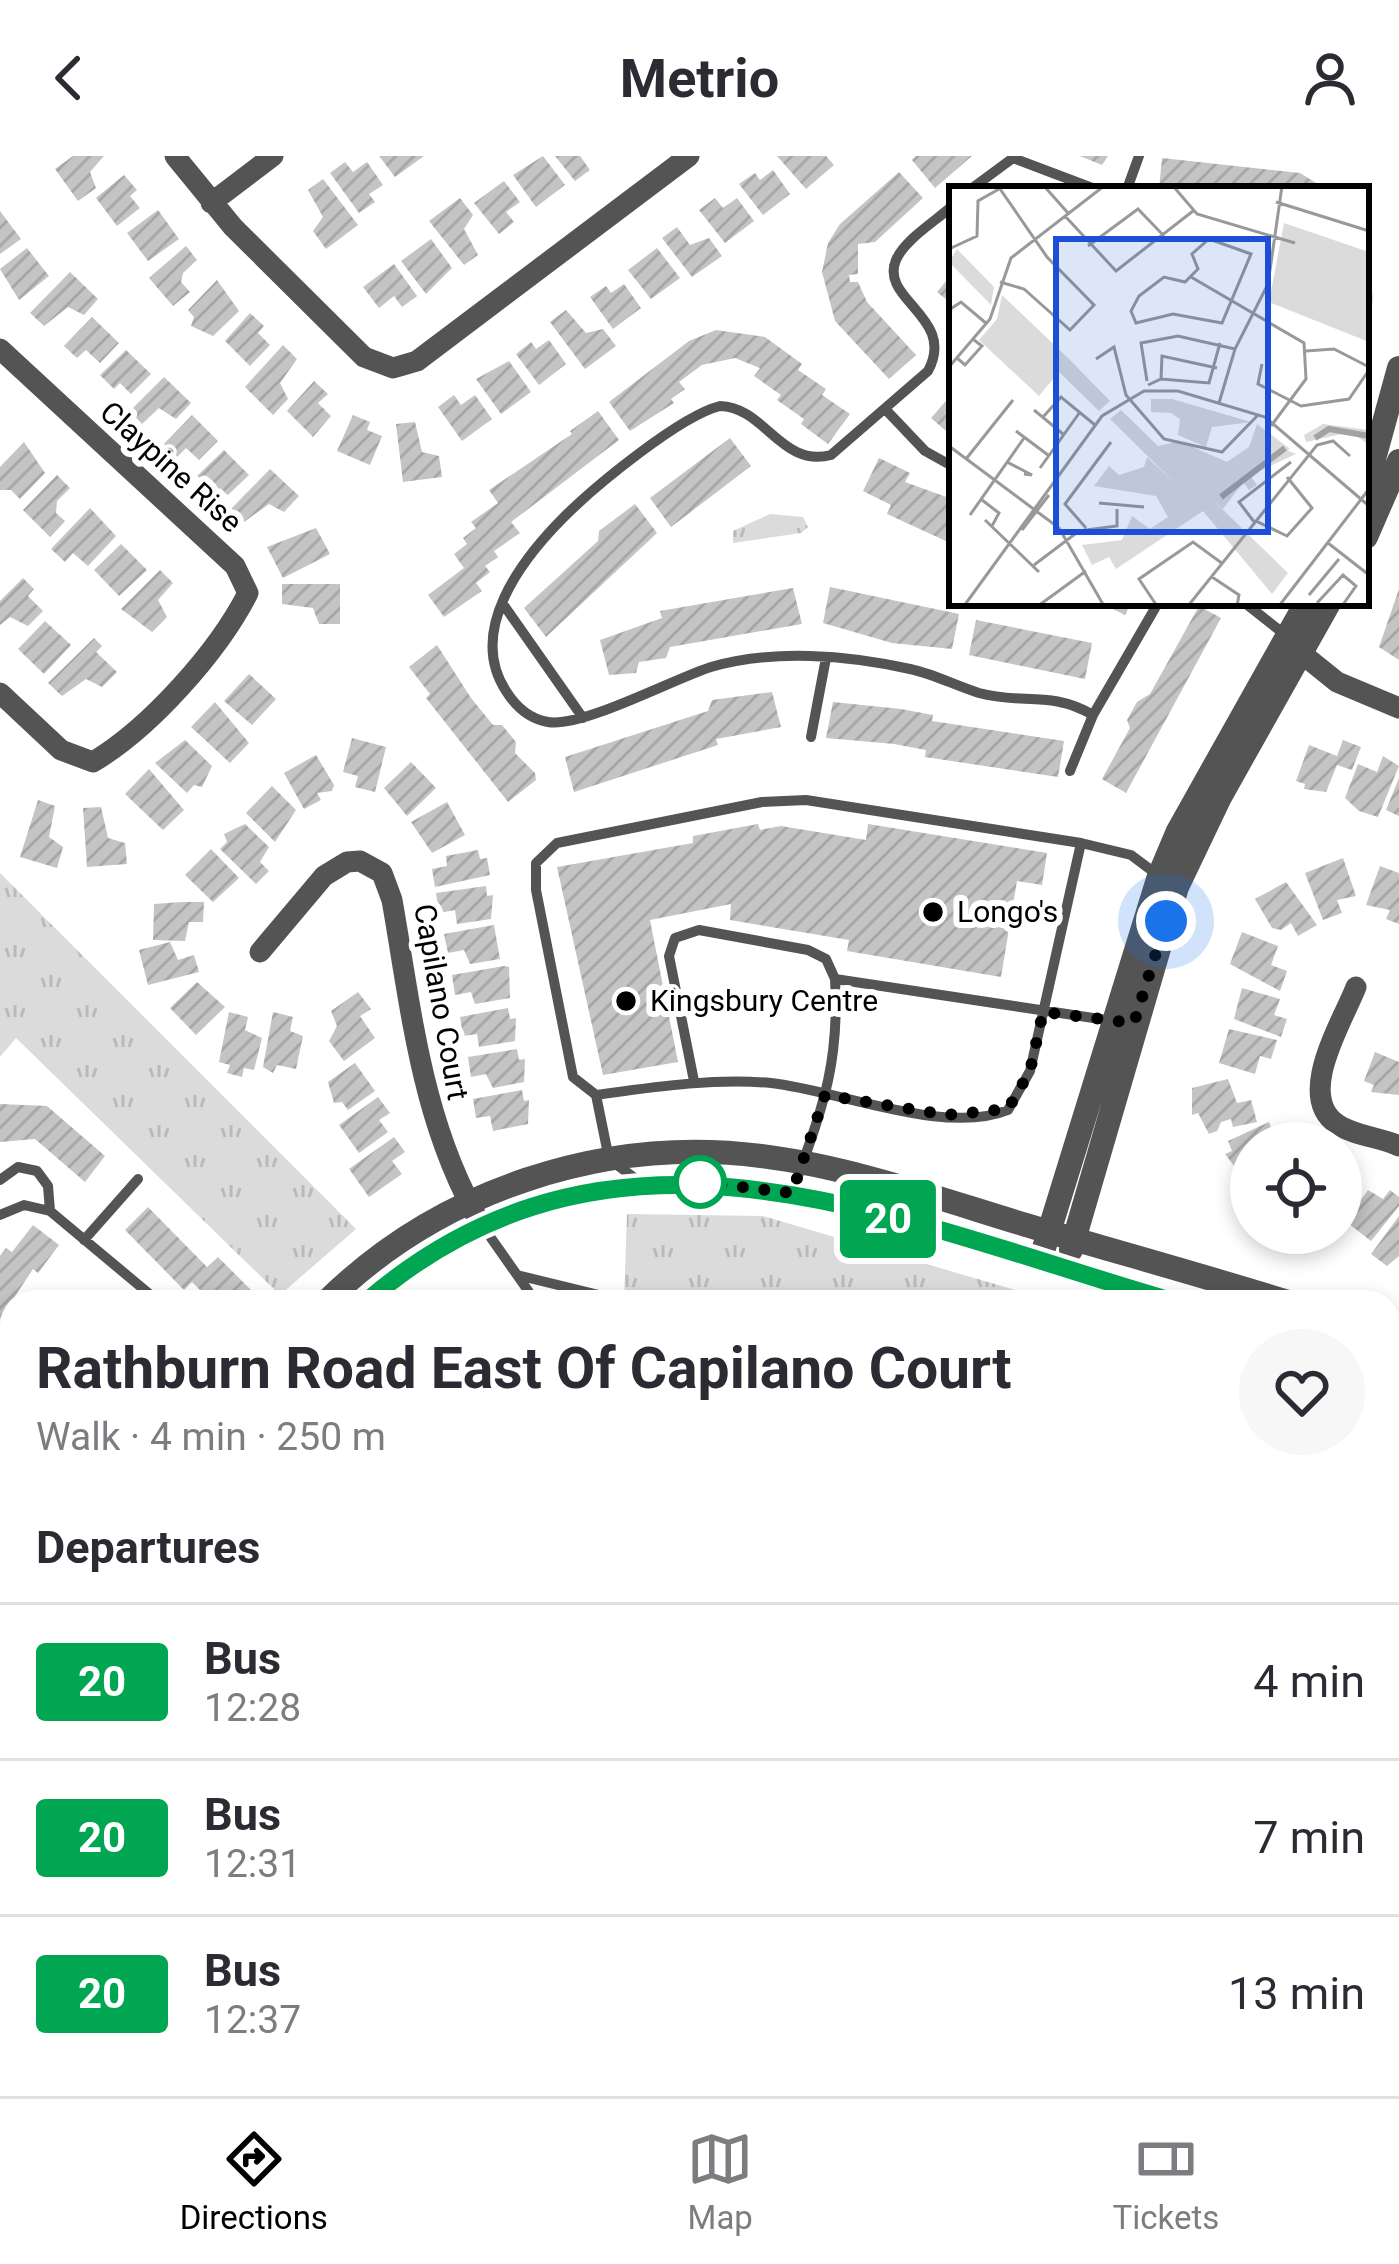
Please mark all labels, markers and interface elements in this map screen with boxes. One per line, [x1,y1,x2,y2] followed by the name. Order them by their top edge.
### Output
[36,45,102,111] icon: back
[1297,45,1363,111] icon: person
[620,47,779,110] text: Metrio
[949,186,1369,606] inset map
[93,394,249,539] street label: Claypine Rise
[1136,891,1196,951] your location
[957,894,1058,929] place label: Longo's
[920,899,946,925] marker: Longo's
[407,901,476,1103] street label: Capilano Court
[650,983,878,1018] place label: Kingsbury Centre
[613,988,639,1014] marker: Kingsbury Centre
[1230,1122,1362,1254] map controls
[1230,1122,1362,1254] button: locate
[675,1157,725,1207] unlabelled marker
[834,1180,942,1258] line badge: 20
[864,1194,912,1243] text: 20
[1239,1329,1365,1455] button: heart
[36,1335,1012,1402] text: Rathburn Road East Of Capilano Court
[36,1414,386,1460] text: Walk · 4 min · 250 m
[36,1521,260,1574] text: Departures
[204,1632,281,1685] text: Bus
[1253,1655,1365,1708] text: 4 min
[78,1657,126,1706] text: 20
[204,1685,301,1731] text: 12:28
[204,1788,281,1841] text: Bus
[1253,1811,1365,1864] text: 7 min
[78,1813,126,1862] text: 20
[204,1841,301,1887] text: 12:31
[204,1944,281,1997] text: Bus
[1228,1967,1365,2020] text: 13 min
[78,1969,126,2018] text: 20
[204,1997,301,2043] text: 12:37
[180,2126,328,2237] tab: Directions
[687,2126,753,2237] tab: Map
[1113,2126,1219,2237] tab: Tickets

